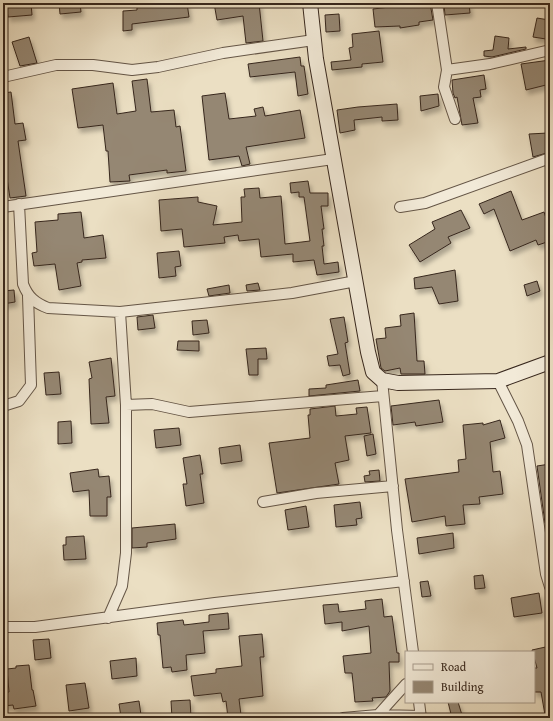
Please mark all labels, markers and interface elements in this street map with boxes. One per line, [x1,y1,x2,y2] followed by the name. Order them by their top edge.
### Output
[405,651,535,703] legend
[441,658,467,675] text: Road
[441,678,484,695] text: Building

